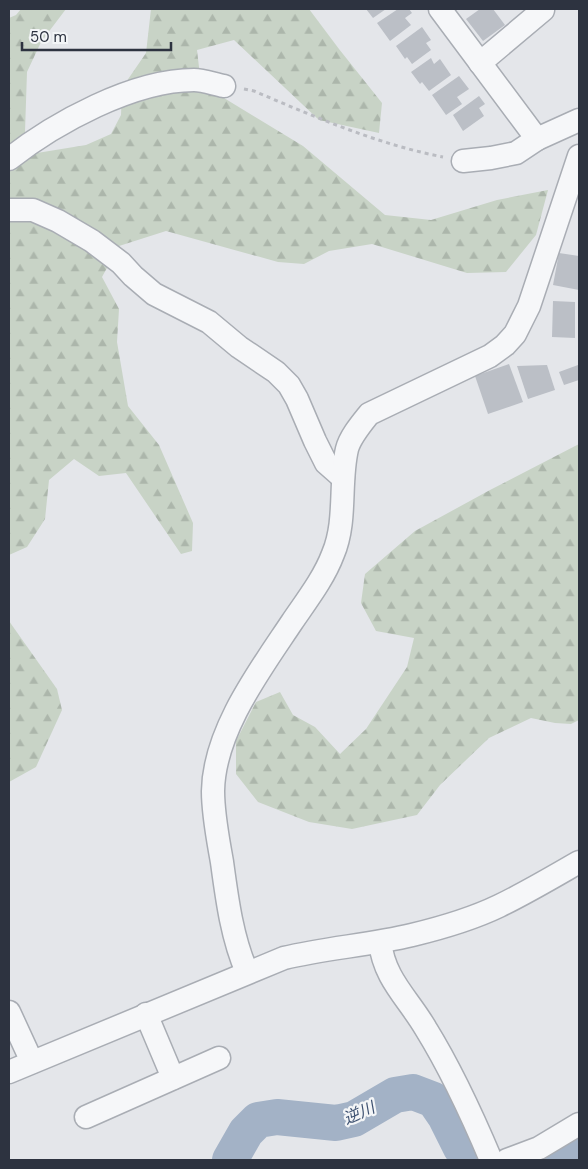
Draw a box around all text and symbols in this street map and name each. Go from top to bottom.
scale bar [22,20,171,52]
text: 50 m [30,27,67,47]
water label: 逆川 [340,1096,380,1129]

